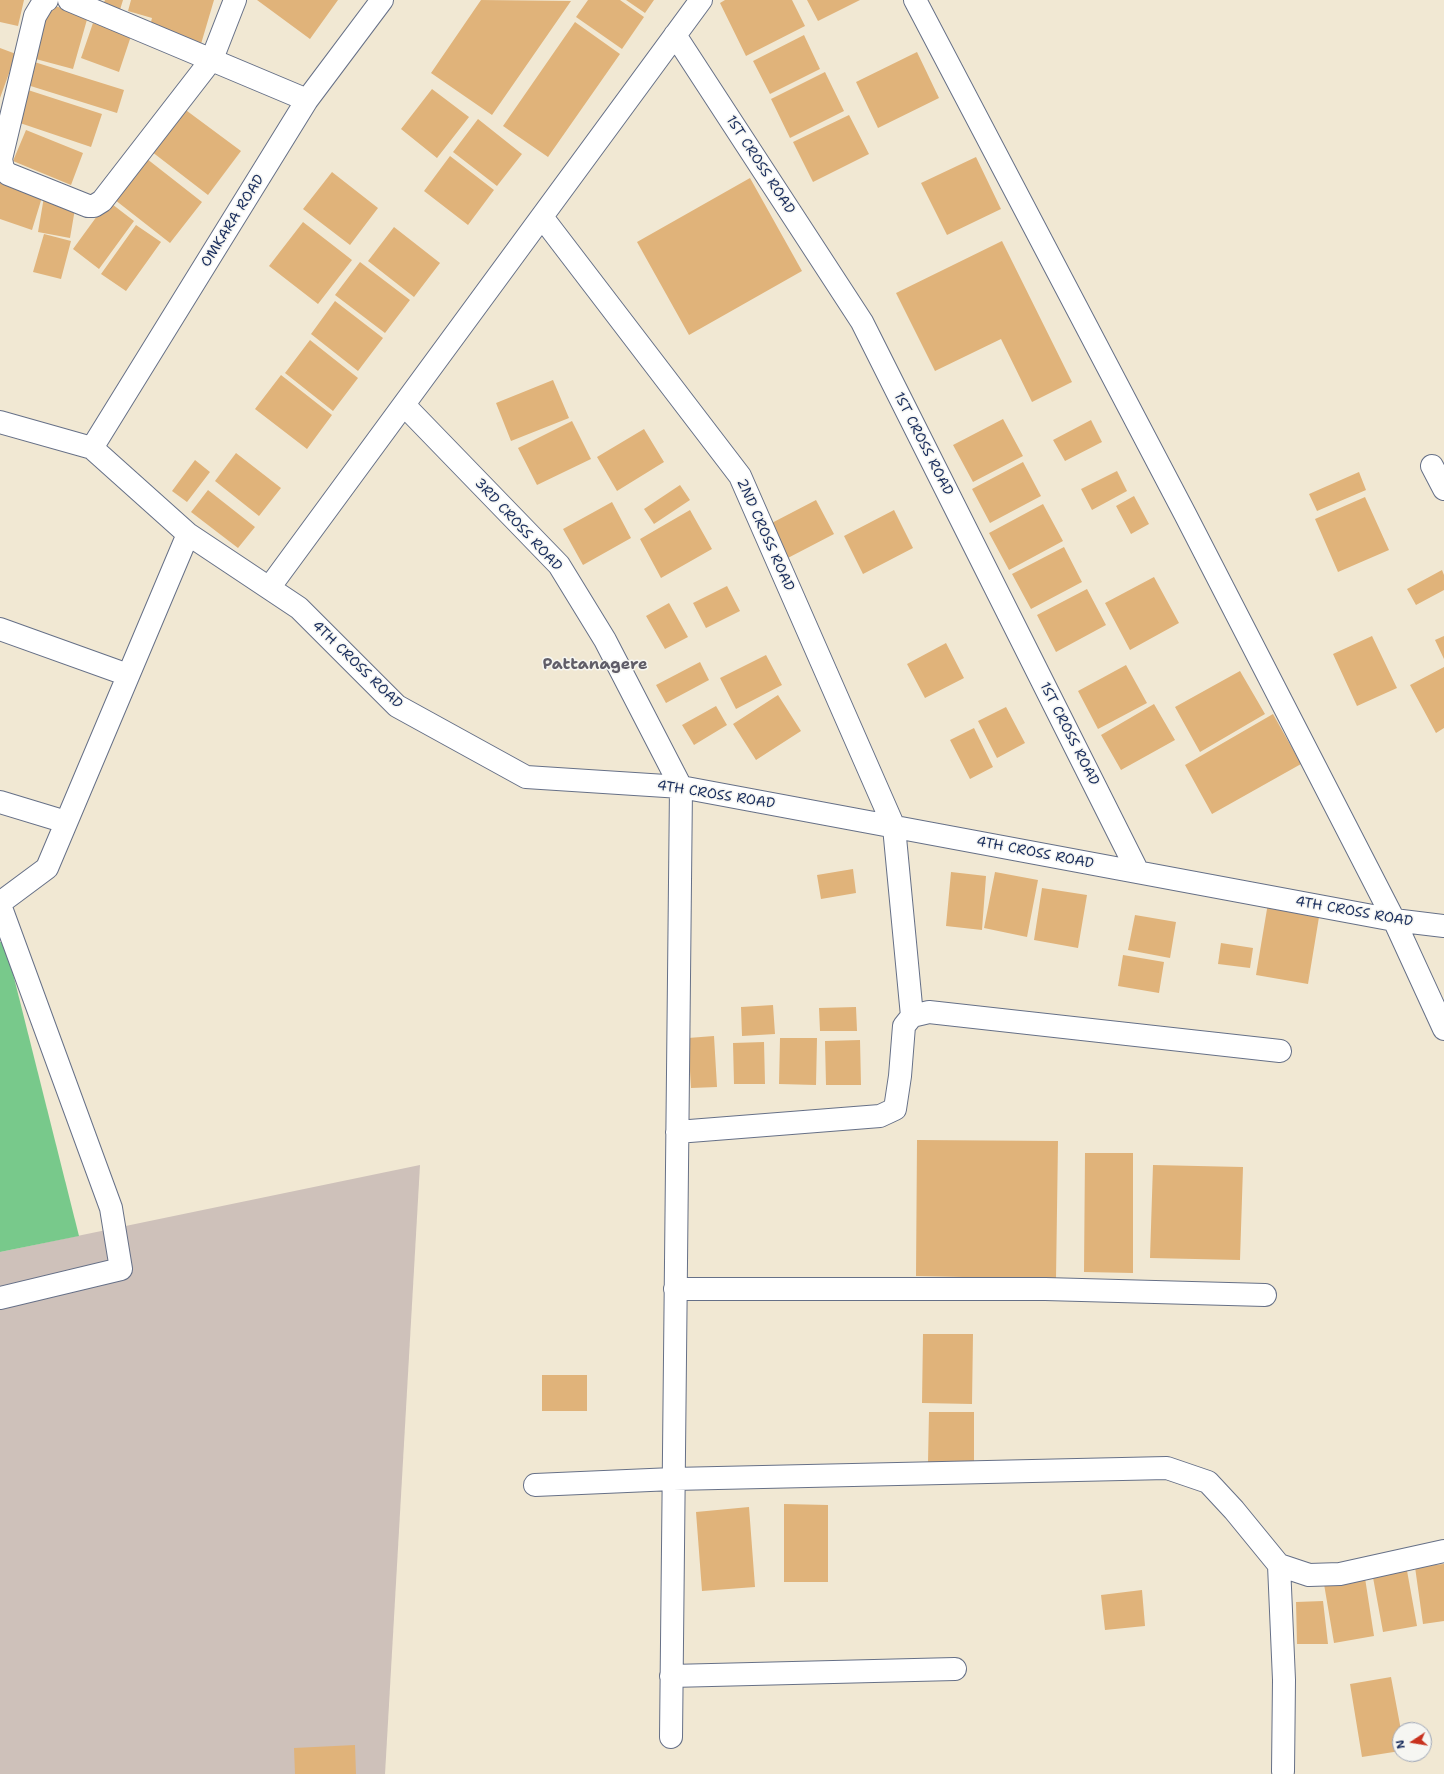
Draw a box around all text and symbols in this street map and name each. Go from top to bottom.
street label: 1ST CROSS ROAD [722,113,798,217]
street label: OMKARA ROAD [198,172,268,270]
street label: 1ST CROSS ROAD [890,389,956,499]
street label: 3RD CROSS ROAD [471,475,565,575]
street label: 2ND CROSS ROAD [733,476,797,594]
street label: 4TH CROSS ROAD [308,618,406,712]
district label: Pattanagere [542,655,648,675]
street label: 1ST CROSS ROAD [1036,679,1102,789]
street label: 4TH CROSS ROAD [656,777,776,813]
street label: 4TH CROSS ROAD [975,833,1095,873]
street label: 4TH CROSS ROAD [1294,893,1414,931]
north arrow [1392,1722,1432,1762]
text: N [1393,1739,1409,1750]

